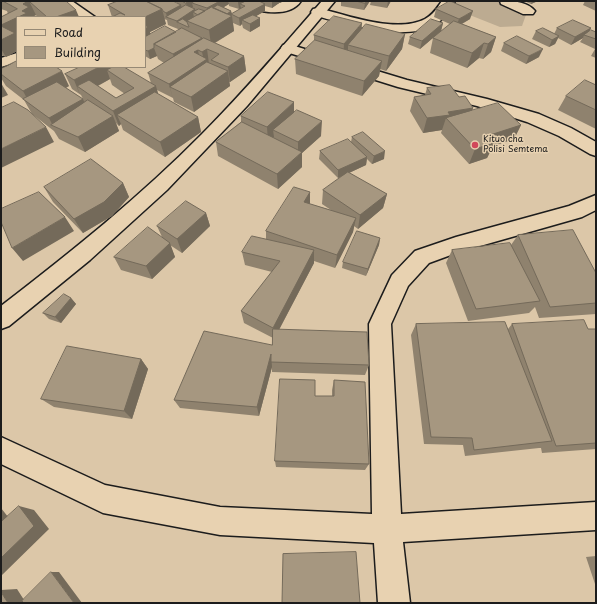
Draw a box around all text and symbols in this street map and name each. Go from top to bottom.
legend [16,16,146,68]
text: Road [54,23,83,41]
text: Building [54,43,101,61]
place label: Kituo cha Polisi Semtema [483,135,548,156]
marker: Kituo cha Polisi Semtema [470,140,480,150]

